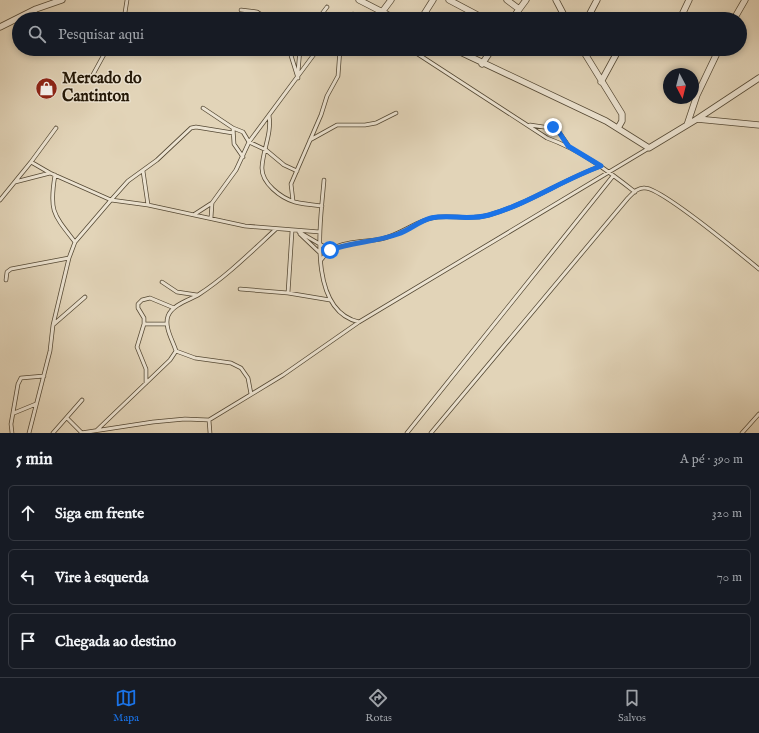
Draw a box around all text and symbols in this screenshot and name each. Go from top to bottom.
search box [12,12,747,56]
icon: search [26,23,48,45]
text: Pesquisar aqui [58,25,144,44]
north arrow [663,68,699,104]
place label: Mercado do Cantinton [62,69,142,107]
shop icon: Mercado do Cantinton [33,75,59,101]
route end [544,118,562,136]
route start [321,241,339,259]
text: 5 min [16,449,53,470]
text: A pé · 390 m [680,451,743,468]
icon: ahead [17,502,39,524]
text: Siga em frente [55,504,144,523]
text: 320 m [712,505,742,522]
icon: left [17,566,39,588]
text: Vire à esquerda [55,568,148,587]
text: 70 m [717,569,742,586]
icon: arrive [17,630,39,652]
text: Chegada ao destino [55,632,176,651]
tab: Mapa [113,687,139,725]
tab: Rotas [365,687,392,725]
tab: Salvos [618,687,646,725]

